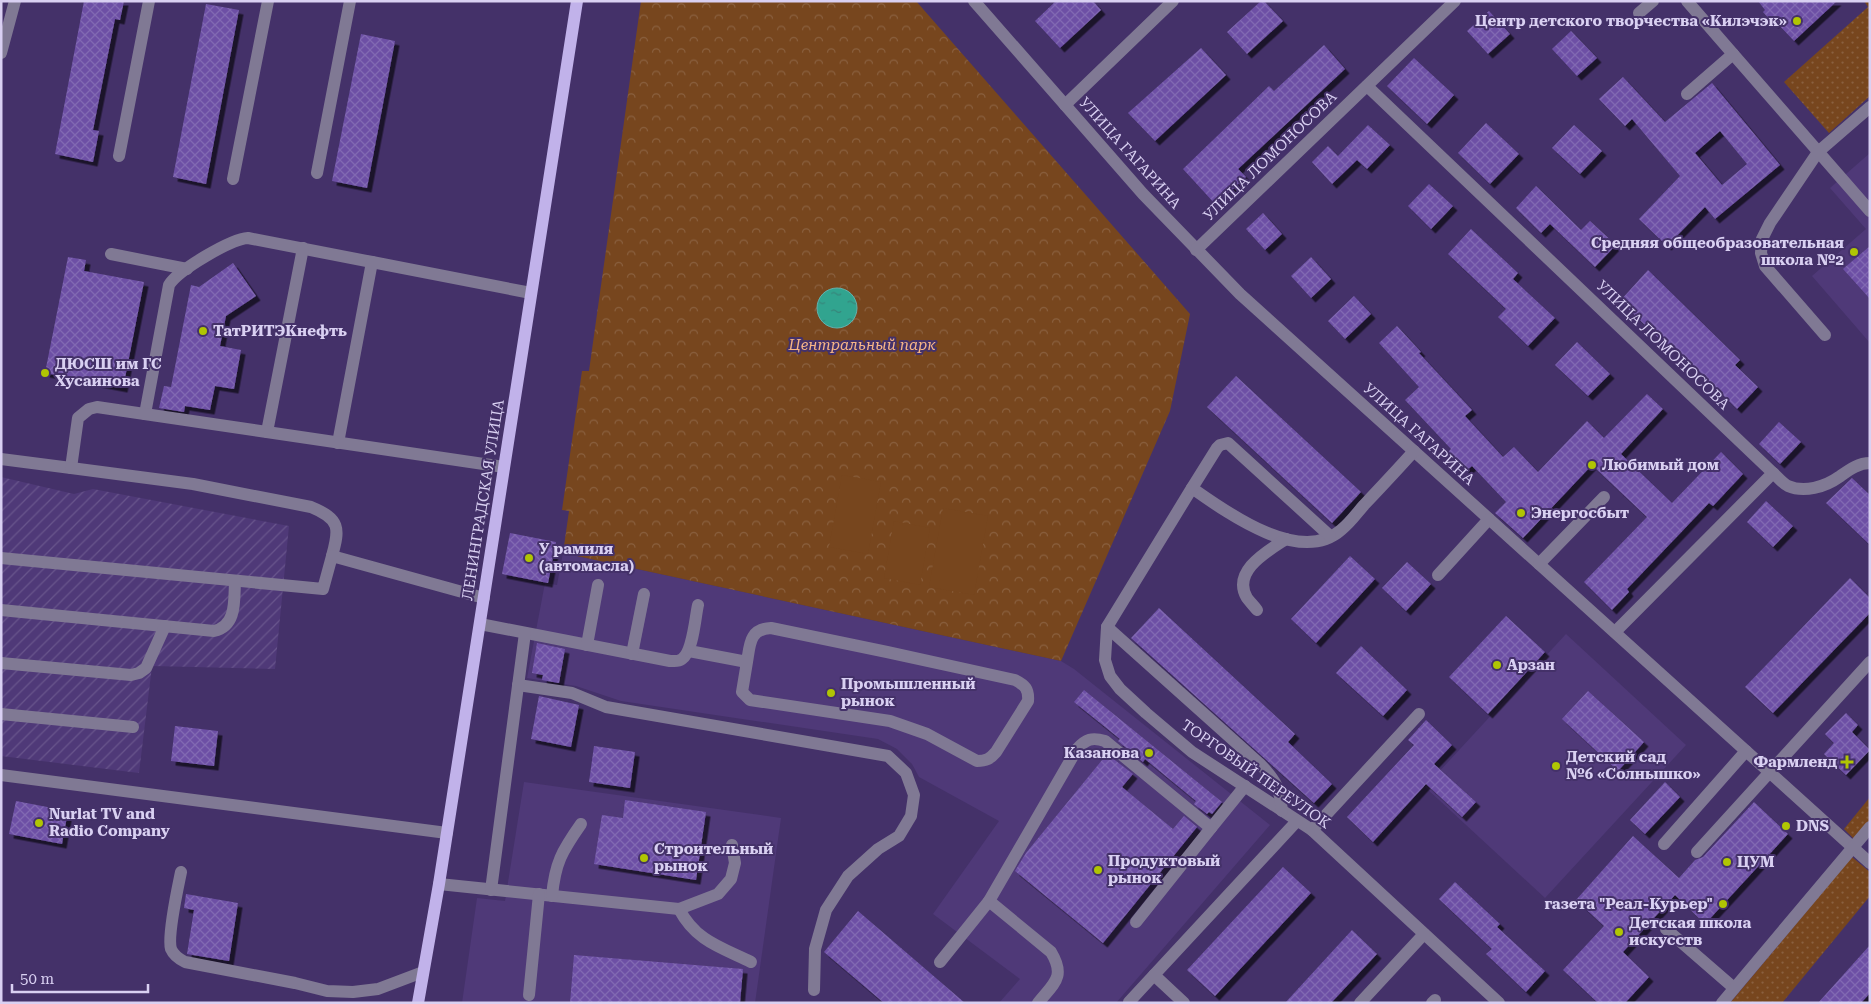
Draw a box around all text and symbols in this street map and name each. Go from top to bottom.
place label: Центр детского творчества «Килэчэк» [1475,12,1787,30]
marker: Центр детского творчества «Килэчэк» [1791,15,1803,27]
street label: УЛИЦА ЛОМОНОСОВА [1200,87,1341,224]
street label: УЛИЦА ГАГАРИНА [1075,94,1185,213]
place label: Средняя общеобразовательная школа №2 [1591,234,1845,269]
marker: Средняя общеобразовательная школа №2 [1848,246,1860,258]
street label: УЛИЦА ЛОМОНОСОВА [1593,277,1734,414]
place label: ТатРИТЭКнефть [213,322,347,340]
marker: ТатРИТЭКнефть [197,325,209,337]
park label: Центральный парк [787,336,936,354]
place label: ДЮСШ им ГС Хусаинова [55,355,162,390]
marker: ДЮСШ им ГС Хусаинова [39,367,51,379]
street label: УЛИЦА ГАГАРИНА [1360,379,1479,489]
street label: ЛЕНИНГРАДСКАЯ УЛИЦА [458,398,508,602]
place label: Любимый дом [1602,456,1719,474]
marker: Любимый дом [1586,459,1598,471]
place label: Энергосбыт [1531,504,1629,522]
marker: Энергосбыт [1515,507,1527,519]
place label: У рамиля (автомасла) [539,540,634,575]
marker: У рамиля (автомасла) [523,552,535,564]
place label: Арзан [1507,656,1555,674]
marker: Арзан [1491,659,1503,671]
place label: Промышленный рынок [841,675,976,710]
marker: Промышленный рынок [825,687,837,699]
street label: ТОРГОВЫЙ ПЕРЕУЛОК [1178,716,1334,832]
place label: Казанова [1064,744,1139,762]
marker: Казанова [1143,747,1155,759]
place label: Детский сад №6 «Солнышко» [1566,748,1701,783]
place label: Фармленд [1753,753,1837,771]
marker: Фармленд [1841,756,1853,768]
marker: Детский сад №6 «Солнышко» [1550,760,1562,772]
place label: Nurlat TV and Radio Company [49,805,170,840]
marker: Nurlat TV and Radio Company [33,817,45,829]
place label: DNS [1796,817,1830,835]
marker: DNS [1780,820,1792,832]
place label: Строительный рынок [654,840,773,875]
marker: Строительный рынок [638,852,650,864]
place label: Продуктовый рынок [1108,852,1220,887]
place label: ЦУМ [1737,853,1775,871]
marker: ЦУМ [1721,856,1733,868]
marker: Продуктовый рынок [1092,864,1104,876]
place label: газета "Реал-Курьер" [1544,895,1713,913]
marker: газета "Реал-Курьер" [1717,898,1729,910]
place label: Детская школа искусств [1629,914,1751,949]
marker: Детская школа искусств [1613,926,1625,938]
scale bar [12,962,149,994]
text: 50 m [20,970,55,988]

